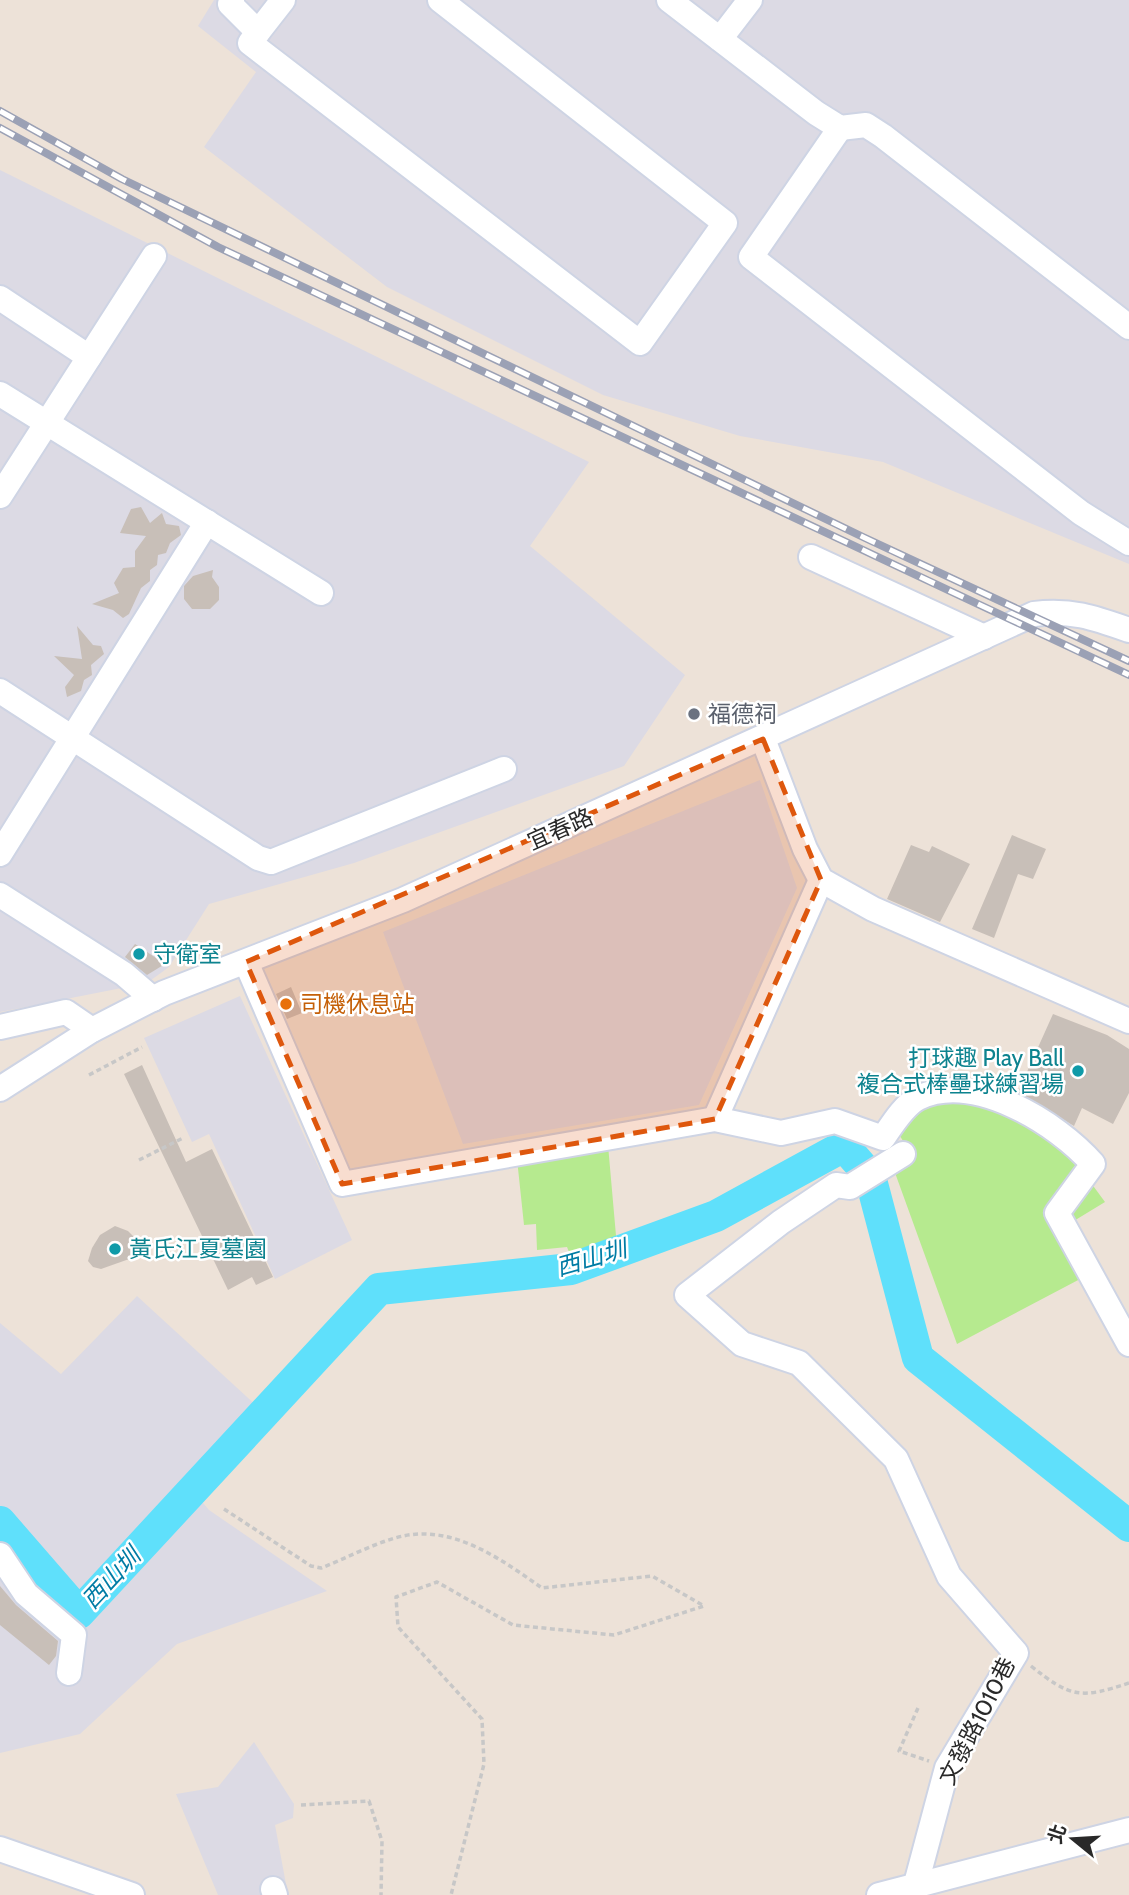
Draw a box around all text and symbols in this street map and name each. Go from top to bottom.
place label: 福德祠 [708,700,777,728]
marker: 福德祠 [686,706,702,722]
street label: 宜春路 [523,802,597,856]
place label: 守衛室 [153,940,222,968]
marker: 守衛室 [131,946,147,962]
place label: 司機休息站 [300,990,415,1018]
marker: 司機休息站 [278,996,294,1012]
place label: 打球趣 Play Ball 複合式棒壘球練習場 [857,1044,1065,1098]
marker: 打球趣 Play Ball 複合式棒壘球練習場 [1070,1063,1086,1079]
water label: 西山圳 [552,1233,632,1282]
place label: 黃氏江夏墓園 [129,1235,267,1263]
marker: 黃氏江夏墓園 [107,1241,123,1257]
water label: 西山圳 [76,1540,148,1614]
street label: 文發路1010巷 [933,1653,1021,1789]
north arrow [1038,1804,1108,1874]
text: 北 [1043,1821,1071,1846]

